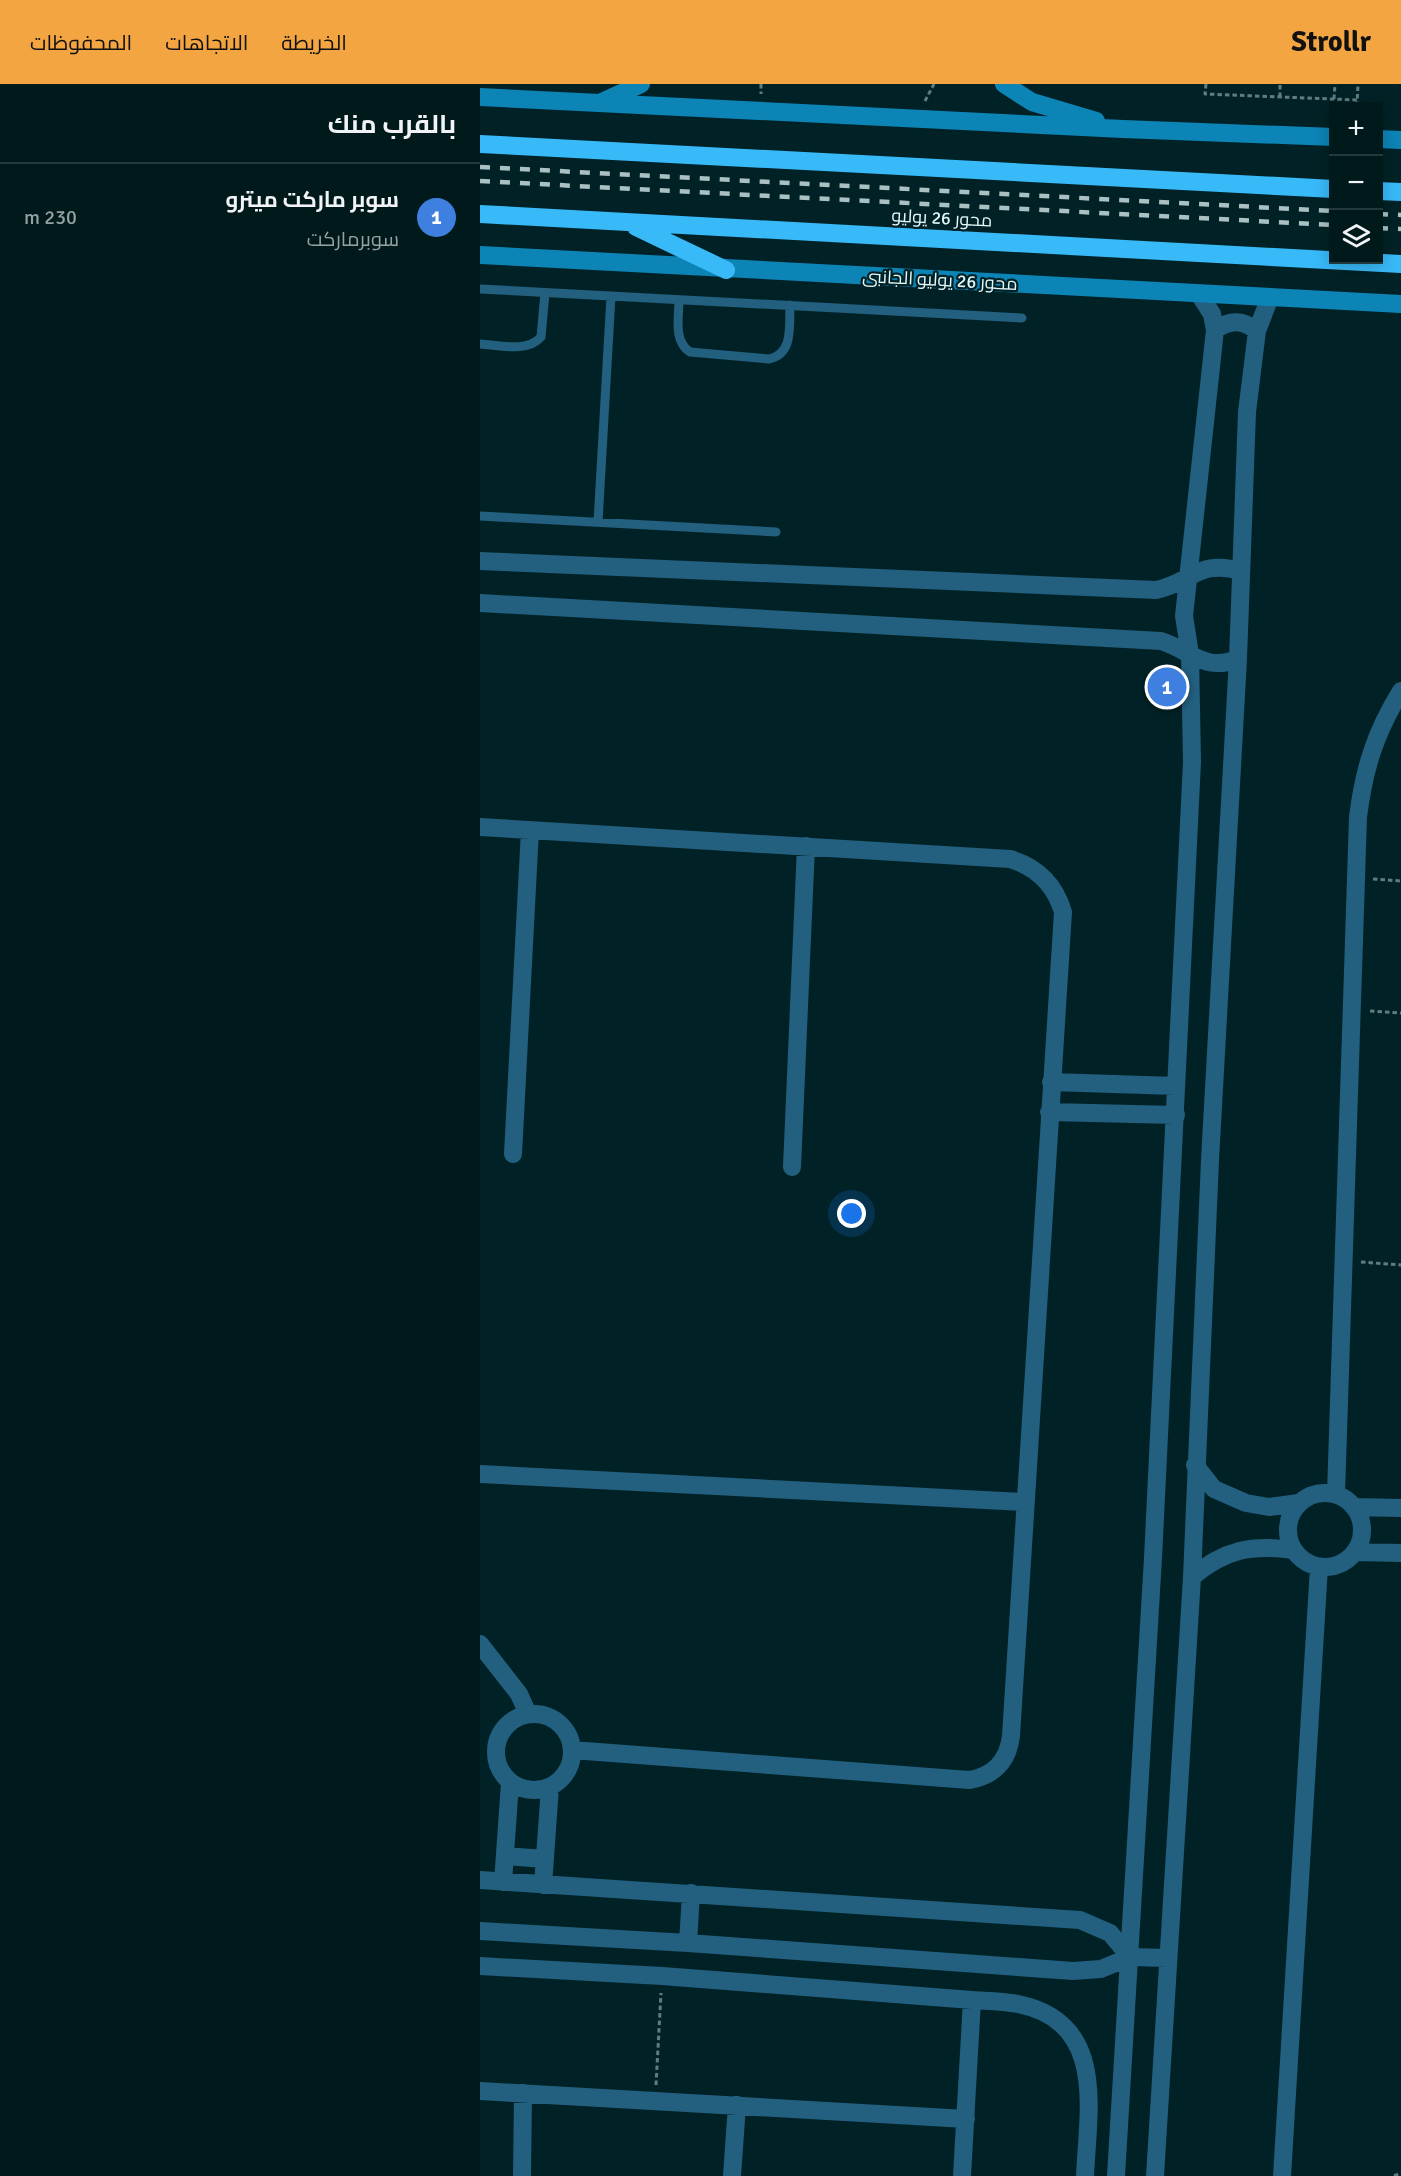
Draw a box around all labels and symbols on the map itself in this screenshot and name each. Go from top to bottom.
street label: محور 26 يوليو [891,204,993,232]
street label: محور 26 يوليو الجانبى [862,265,1018,295]
pin: 1 [1148,664,1186,710]
your location [837,1199,866,1228]

